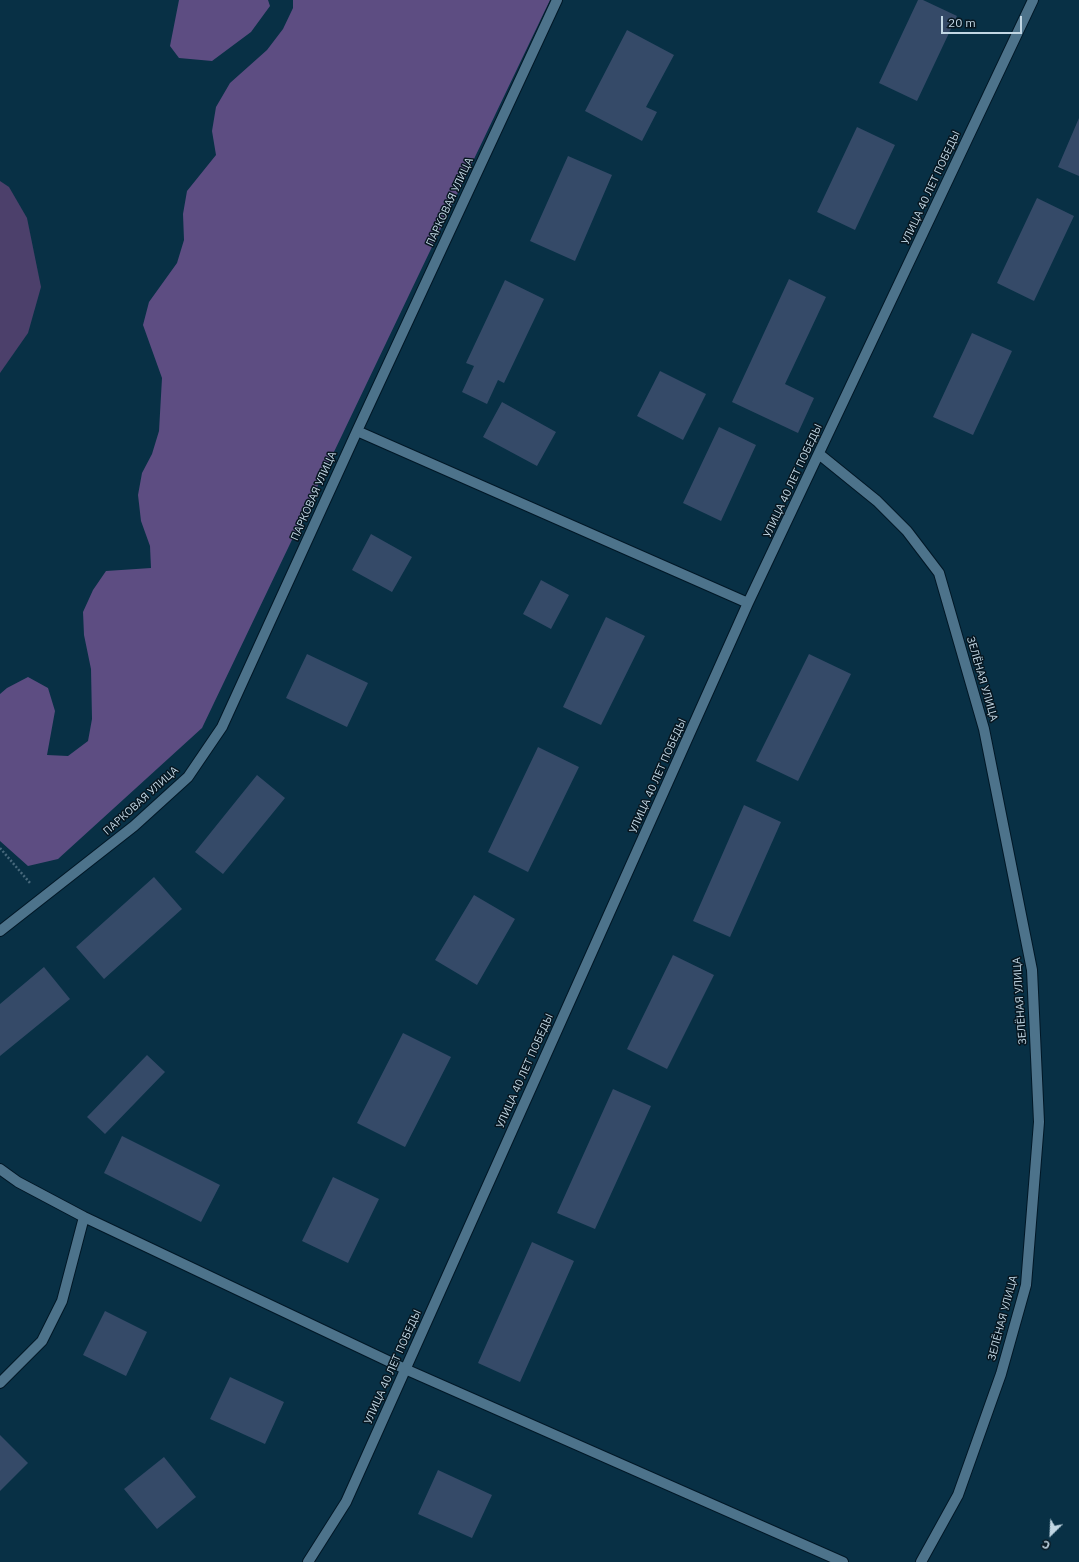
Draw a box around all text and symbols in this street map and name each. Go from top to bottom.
scale bar [943,8,1024,34]
text: 20 m [948,15,976,30]
street label: УЛИЦА 40 ЛЕТ ПОБЕДЫ [899,129,963,247]
street label: ПАРКОВАЯ УЛИЦА [424,156,476,248]
street label: УЛИЦА 40 ЛЕТ ПОБЕДЫ [761,422,825,540]
street label: ПАРКОВАЯ УЛИЦА [288,449,340,543]
street label: ЗЕЛЁНАЯ УЛИЦА [964,635,1000,723]
street label: УЛИЦА 40 ЛЕТ ПОБЕДЫ [627,717,689,835]
street label: ПАРКОВАЯ УЛИЦА [101,764,181,838]
street label: ЗЕЛЁНАЯ УЛИЦА [1010,957,1030,1045]
street label: УЛИЦА 40 ЛЕТ ПОБЕДЫ [494,1012,556,1130]
street label: ЗЕЛЁНАЯ УЛИЦА [985,1274,1021,1362]
street label: УЛИЦА 40 ЛЕТ ПОБЕДЫ [362,1308,424,1426]
north arrow [1031,1514,1071,1554]
text: С [1040,1537,1052,1553]

